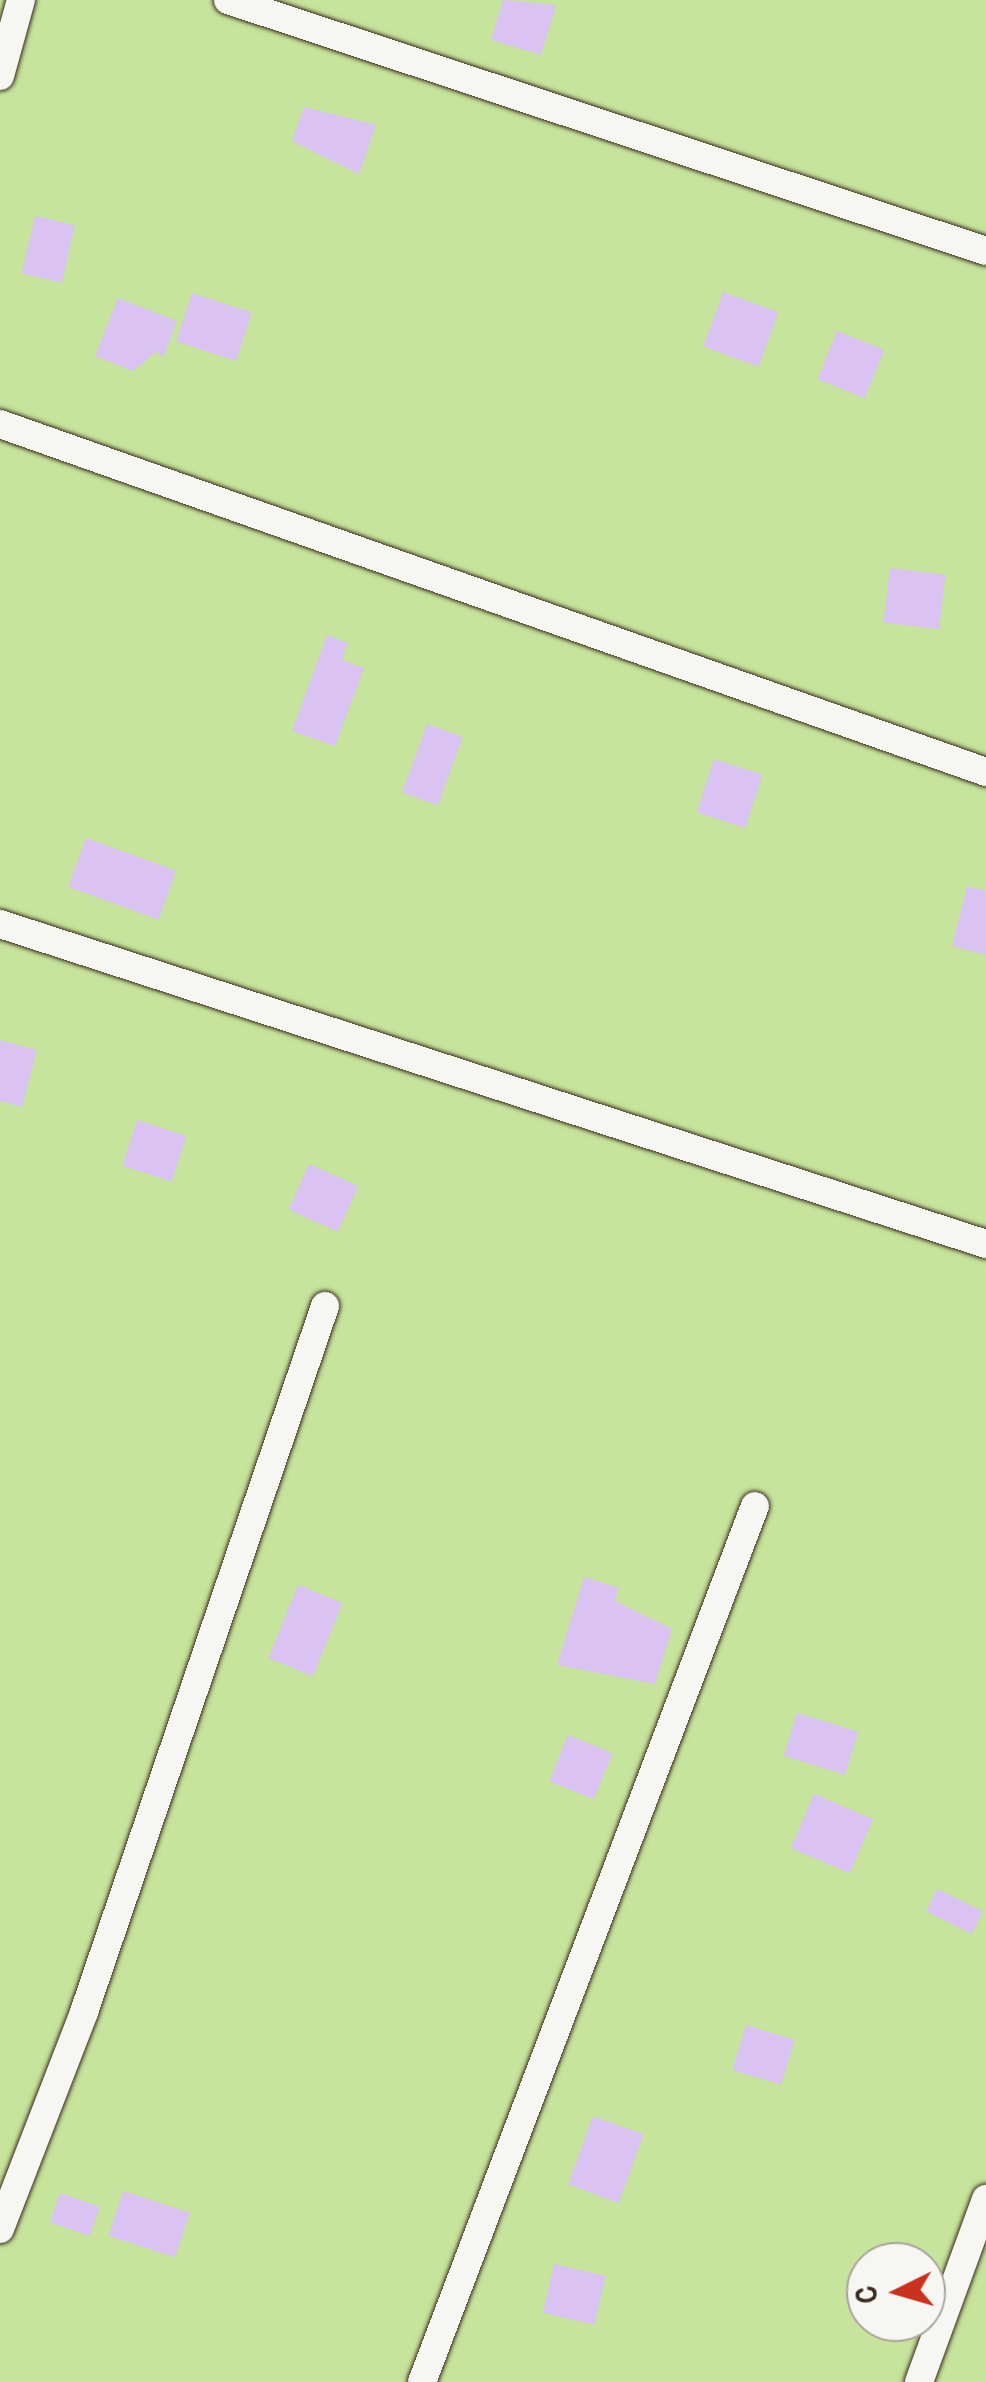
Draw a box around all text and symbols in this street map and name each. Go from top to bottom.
north arrow [846,2242,946,2342]
text: С [849,2284,886,2305]

